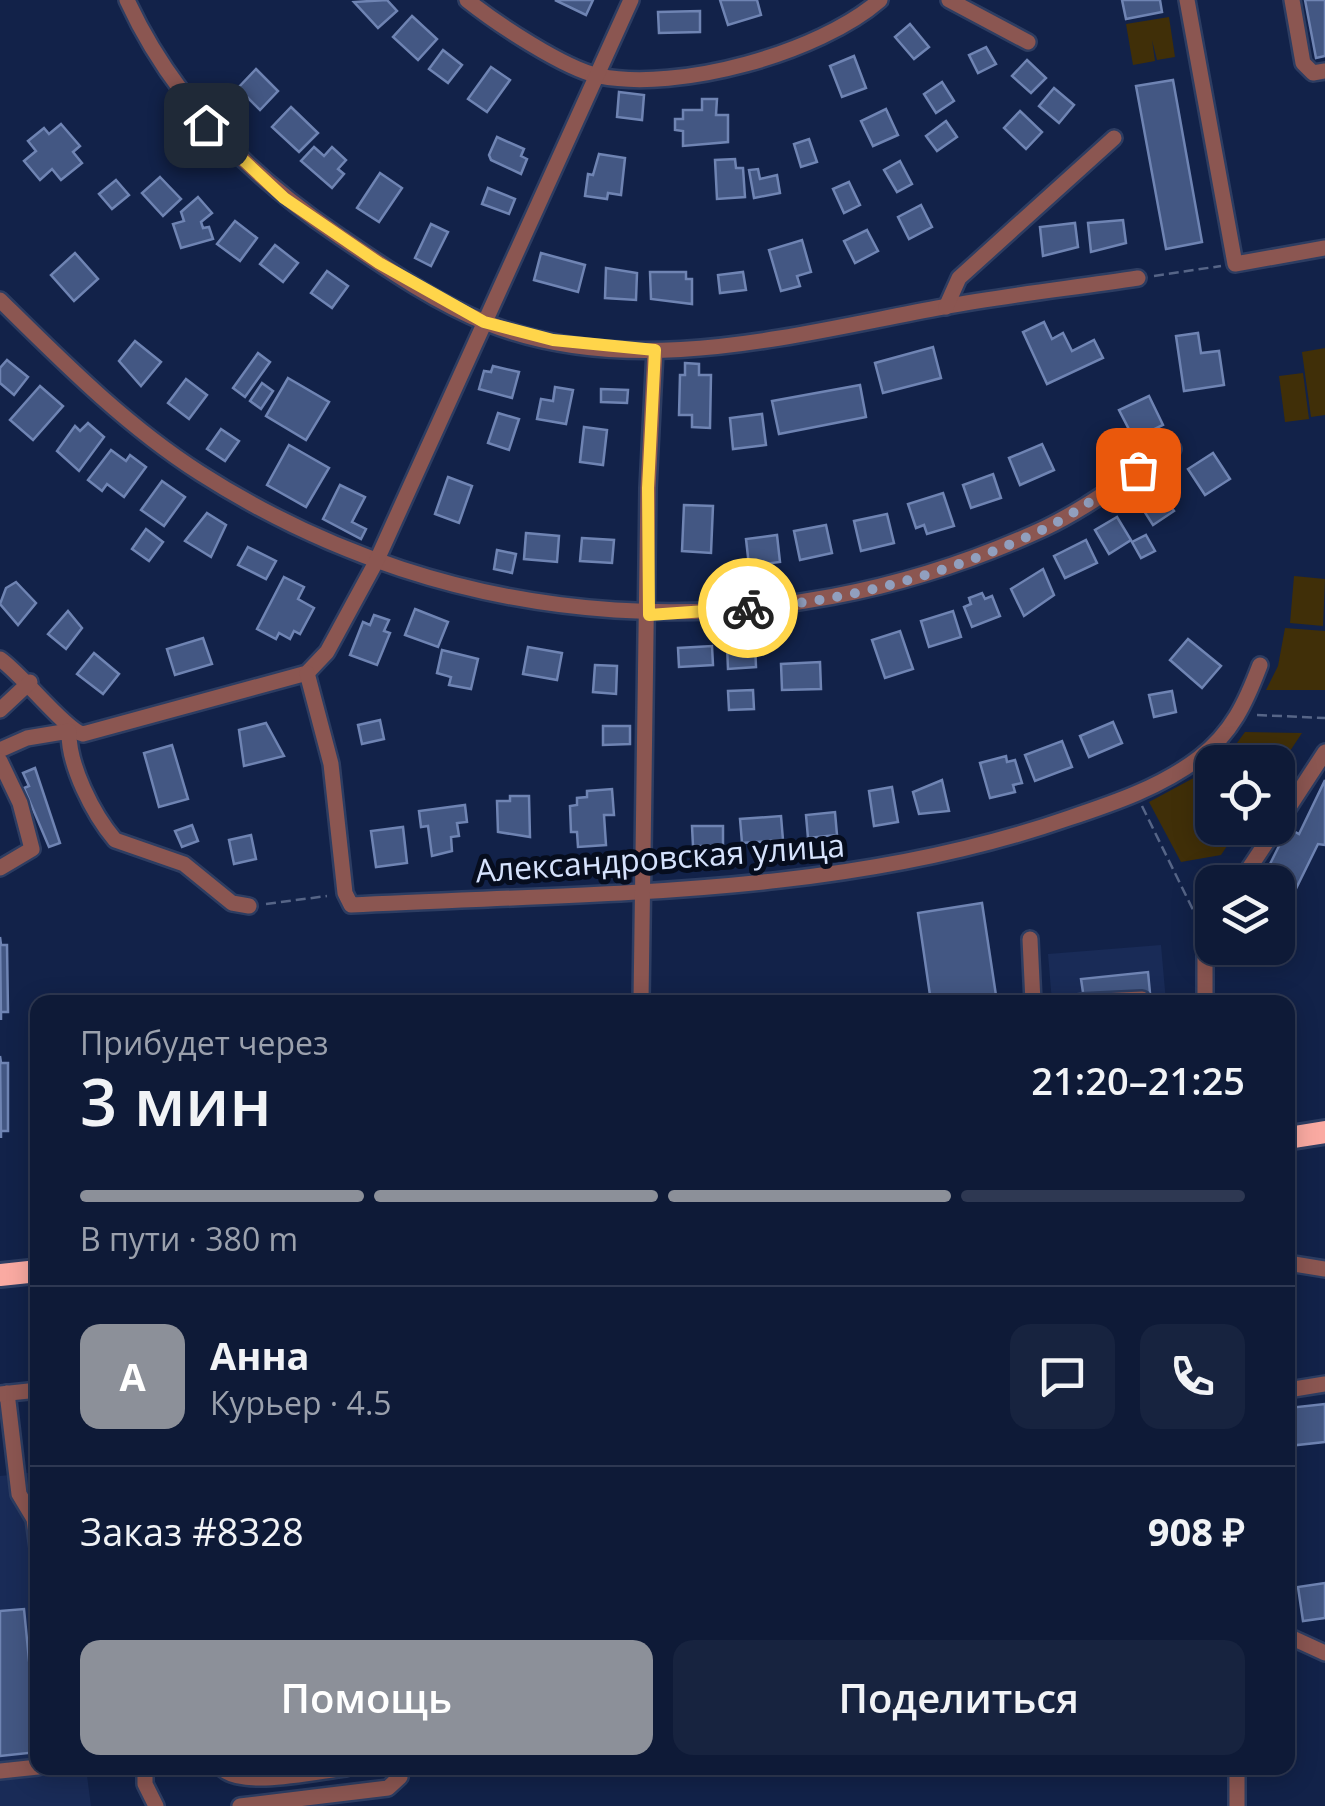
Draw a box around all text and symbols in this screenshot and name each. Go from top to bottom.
pin [164,83,249,168]
icon: home [179,98,234,153]
pin [1096,428,1181,513]
icon: bag [1111,443,1166,498]
courier [698,558,798,658]
icon: bike [721,581,776,636]
map controls [1195,745,1295,965]
button: locate [1195,745,1295,845]
street label: Александровская улица [474,823,846,891]
button: layers [1195,865,1295,965]
text: Прибудет через [80,1021,328,1064]
text: 21:20–21:25 [1031,1054,1245,1106]
text: 3 мин [80,1057,272,1145]
text: В пути · 380 m [80,1217,298,1260]
button: chat [1010,1324,1115,1429]
button: phone [1140,1324,1245,1429]
text: Анна [210,1329,310,1381]
text: А [119,1350,146,1402]
text: Курьер · 4.5 [210,1381,392,1424]
text: Заказ #8328 [80,1505,304,1557]
text: 908 ₽ [1148,1505,1245,1557]
button: Помощь [80,1640,653,1755]
button: Поделиться [673,1640,1245,1755]

